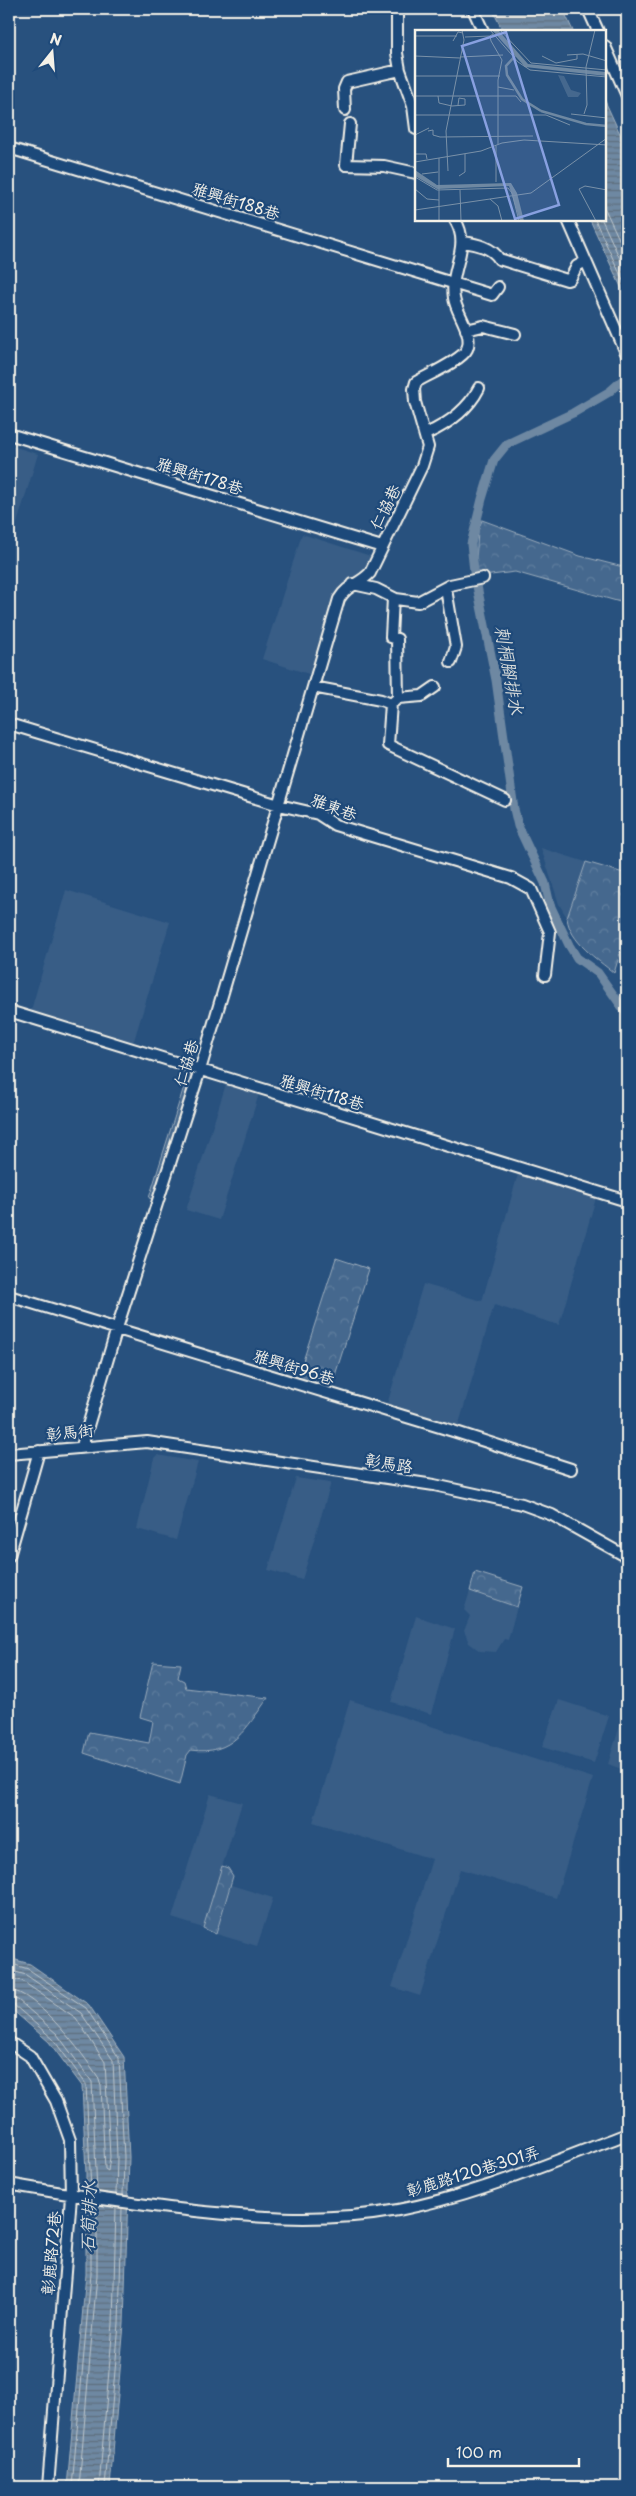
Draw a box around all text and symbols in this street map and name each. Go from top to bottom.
text: N [48,27,64,51]
north arrow [28,28,78,78]
inset map [415,30,606,221]
street label: 雅興街188巷 [189,175,283,225]
street label: 雅興街178巷 [154,450,247,500]
street label: 仁協巷 [363,480,405,533]
water label: 刺桐腳排水 [489,623,532,717]
street label: 雅東巷 [308,786,361,826]
street label: 仁協巷 [167,1036,204,1089]
street label: 雅興街118巷 [277,1067,368,1115]
street label: 雅興街96巷 [250,1342,338,1390]
street label: 彰馬街 [45,1417,95,1445]
street label: 彰馬路 [364,1446,415,1478]
street label: 彰鹿路120巷301弄 [403,2138,542,2202]
water label: 石筍排水 [73,2179,102,2253]
street label: 彰鹿路72巷 [34,2210,66,2296]
scale bar [448,2436,580,2468]
text: 100 m [456,2440,502,2463]

